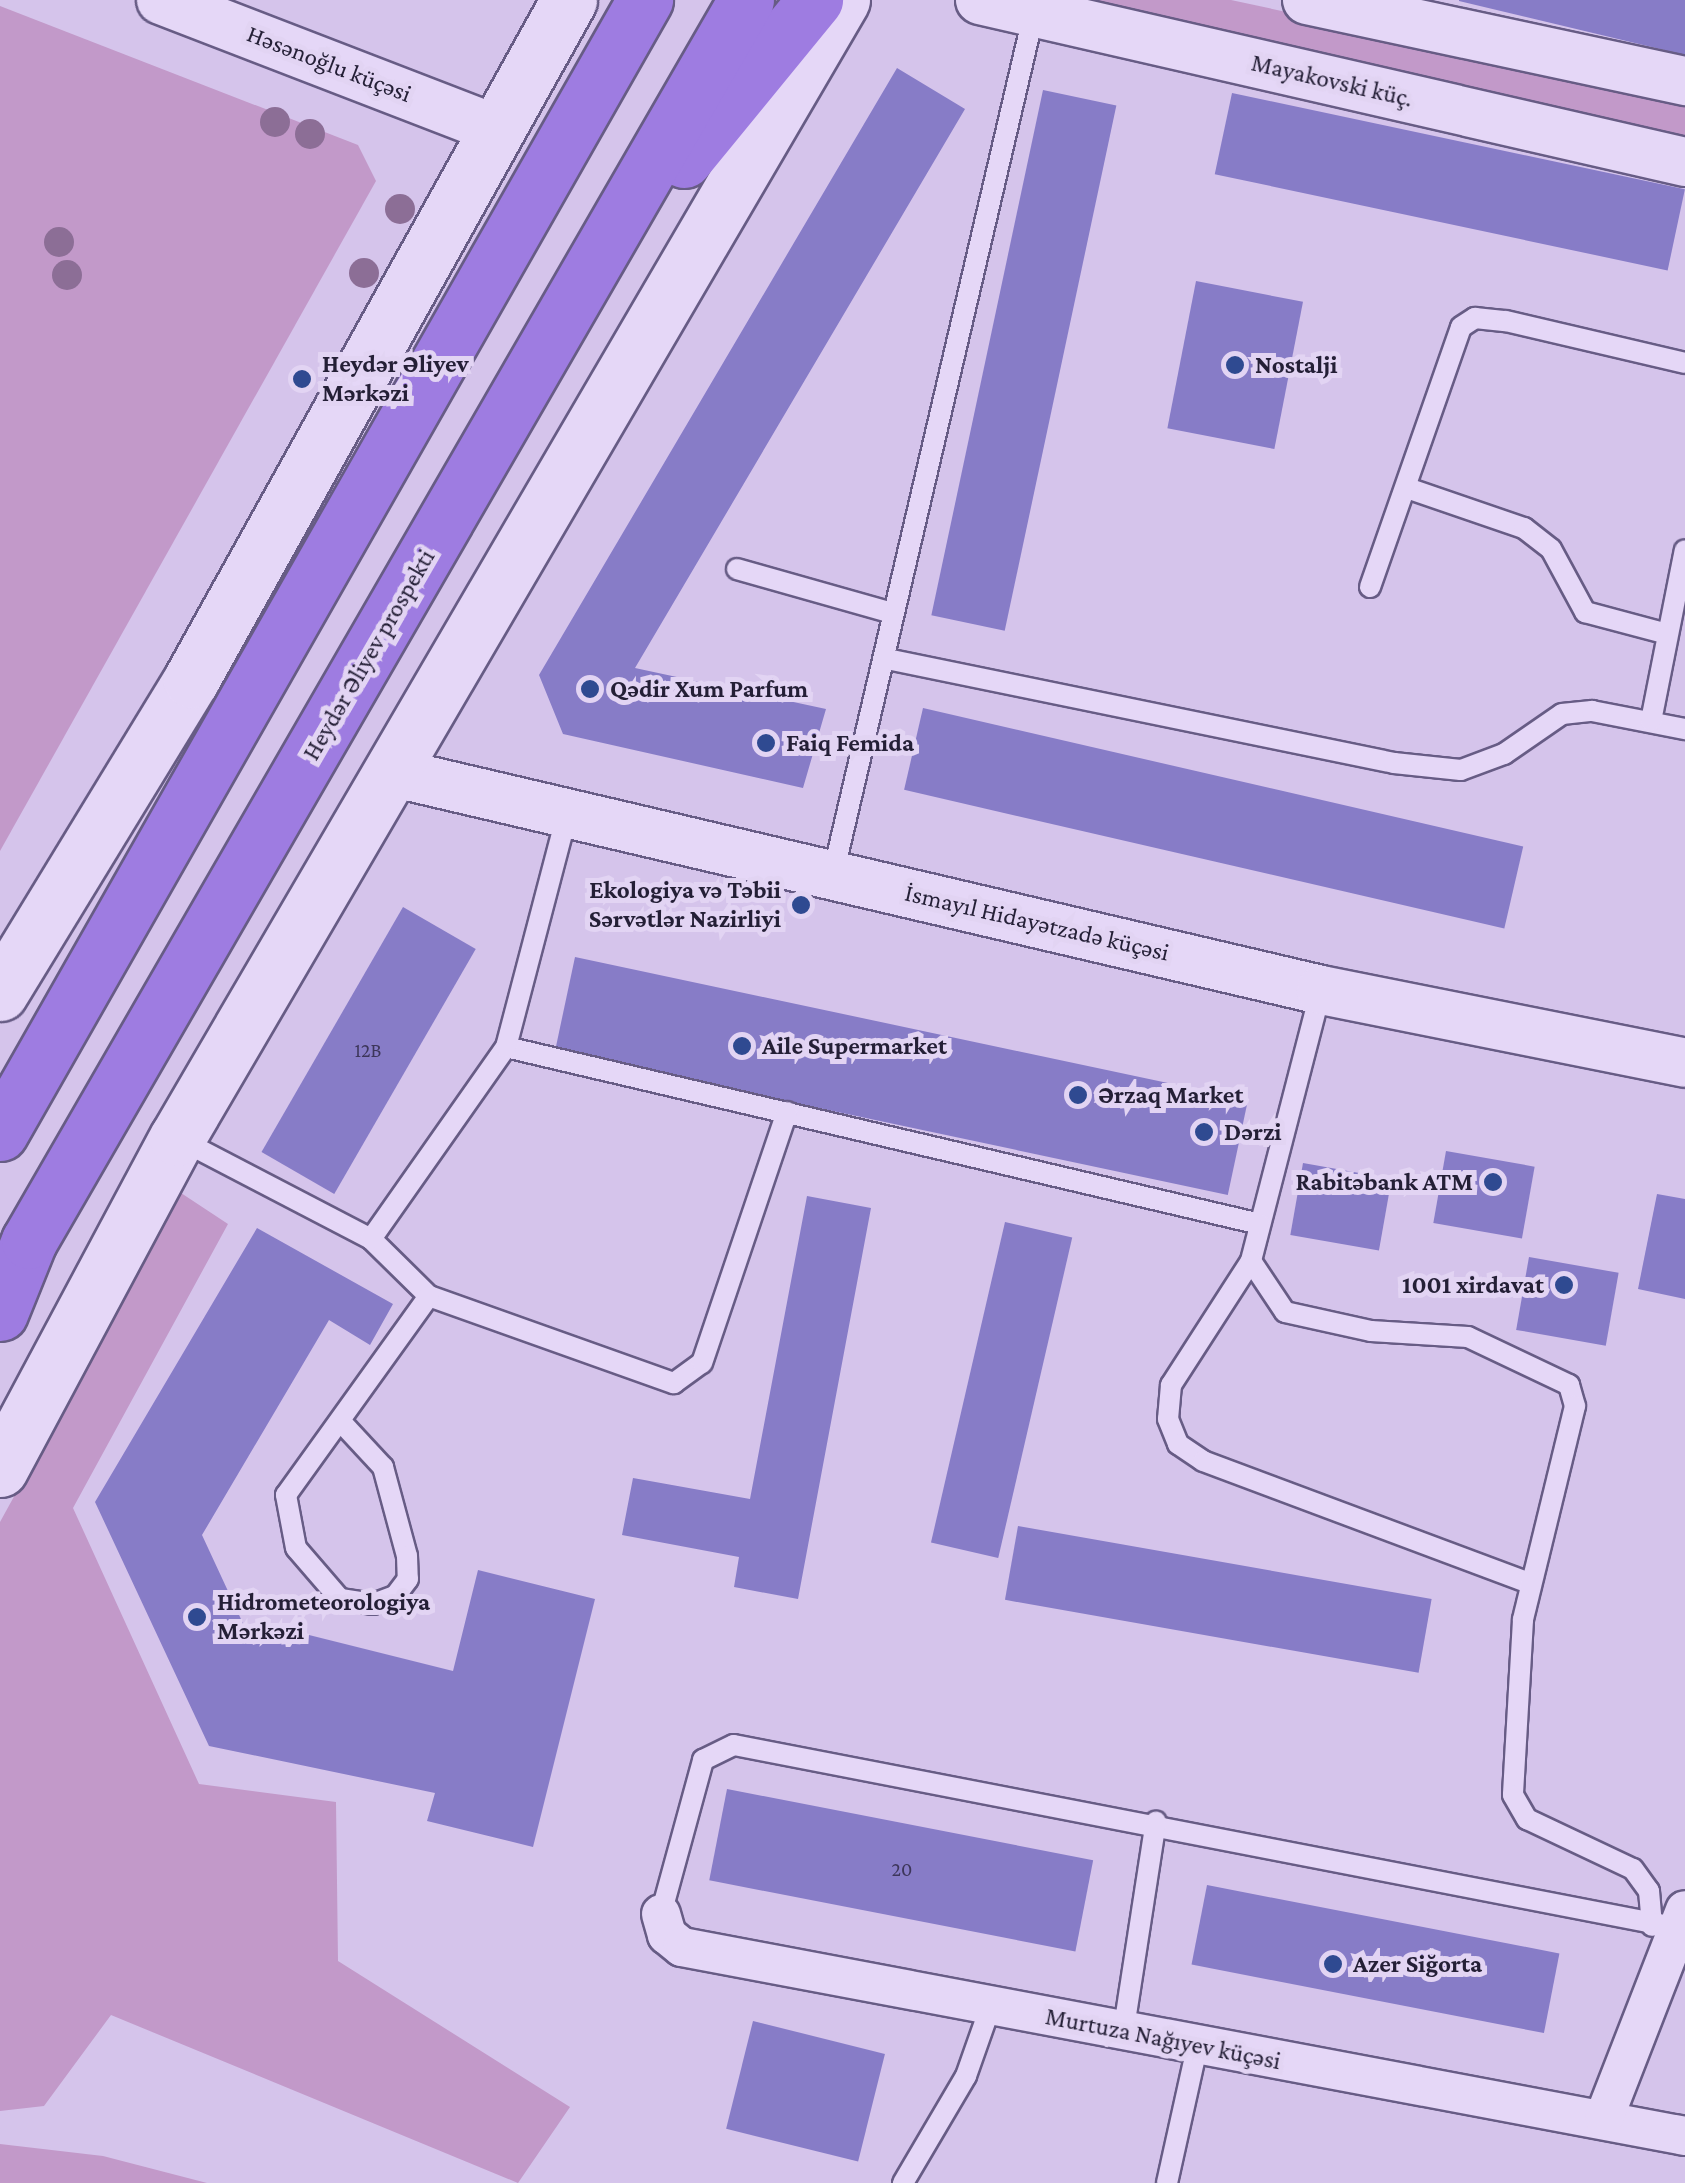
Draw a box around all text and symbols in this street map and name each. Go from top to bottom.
street label: Həsənoğlu küçəsi [243,19,415,109]
street label: Mayakovski küç. [1248,48,1416,114]
place label: Heydər Əliyev Mərkəzi [322,350,469,409]
place label: Nostalji [1255,350,1338,380]
marker: Nostalji [1224,354,1246,376]
marker: Heydər Əliyev Mərkəzi [291,368,313,390]
street label: Heydər Əliyev prospekti [296,544,442,766]
place label: Qədir Xum Parfum [610,674,808,704]
marker: Qədir Xum Parfum [579,678,601,700]
place label: Faiq Femida [786,728,914,758]
marker: Faiq Femida [755,732,777,754]
place label: Ekologiya və Təbii Sərvətlər Nazirliyi [589,876,781,935]
street label: İsmayıl Hidayətzadə küçəsi [902,878,1172,968]
marker: Ekologiya və Təbii Sərvətlər Nazirliyi [790,894,812,916]
place label: Aile Supermarket [762,1031,947,1061]
marker: Aile Supermarket [731,1035,753,1057]
house number: 12B [354,1038,382,1062]
place label: Ərzaq Market [1098,1080,1243,1110]
marker: Ərzaq Market [1067,1084,1089,1106]
place label: Dərzi [1224,1117,1282,1147]
marker: Dərzi [1193,1121,1215,1143]
place label: Rabitəbank ATM [1296,1167,1473,1197]
marker: Rabitəbank ATM [1482,1171,1504,1193]
place label: 1001 xirdavat [1402,1270,1544,1300]
marker: 1001 xirdavat [1553,1274,1575,1296]
place label: Hidrometeorologiya Mərkəzi [217,1588,430,1647]
marker: Hidrometeorologiya Mərkəzi [186,1606,208,1628]
house number: 20 [892,1857,912,1881]
place label: Azer Siğorta [1353,1949,1482,1979]
marker: Azer Siğorta [1322,1953,1344,1975]
street label: Murtuza Nağıyev küçəsi [1043,2001,1283,2077]

